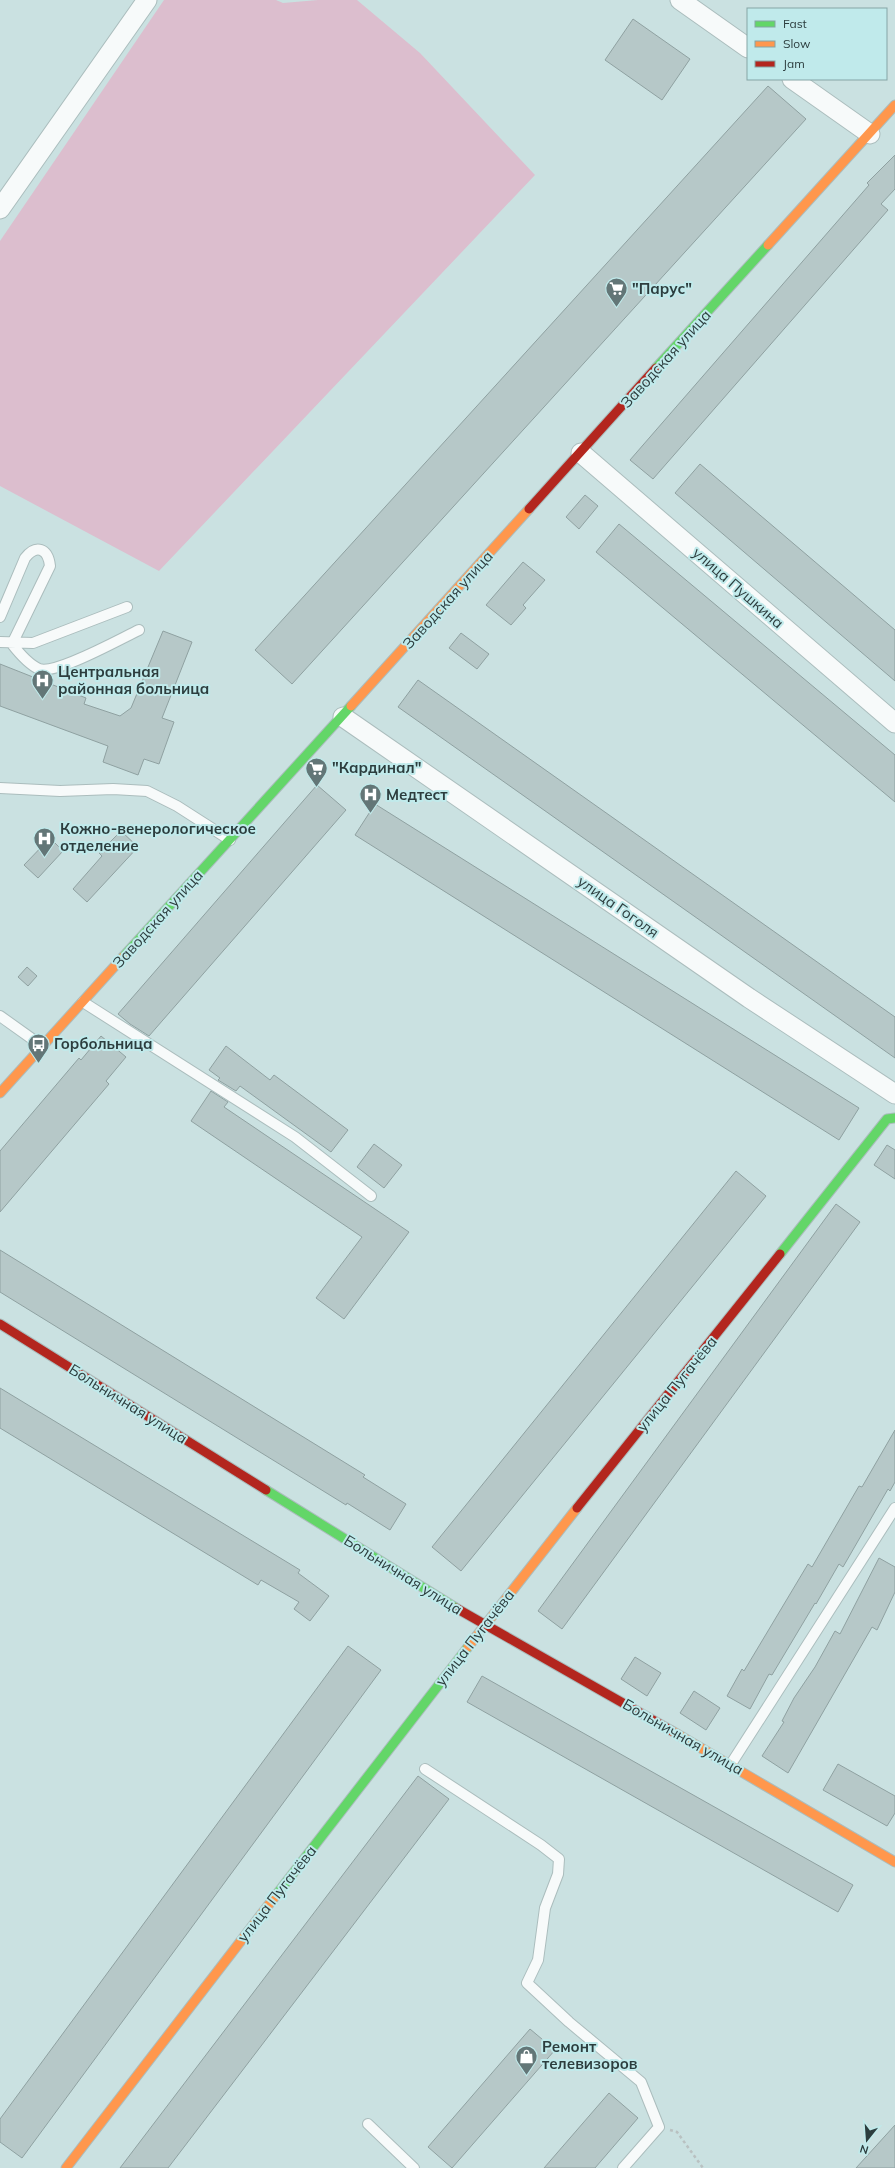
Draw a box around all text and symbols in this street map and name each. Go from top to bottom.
legend [747,8,887,80]
text: Fast [783,16,807,31]
text: Slow [783,36,811,51]
text: Jam [783,56,805,71]
supermarket icon: "Парус" [604,276,630,309]
place label: "Парус" [632,279,692,298]
street label: Заводская улица [616,306,715,412]
street label: улица Пушкина [689,543,788,632]
street label: Заводская улица [398,547,497,653]
place label: Центральная районная больница [58,662,209,698]
hospital icon: Центральная районная больница [30,668,56,701]
supermarket icon: "Кардинал" [304,755,330,788]
place label: "Кардинал" [332,758,421,777]
hospital icon: Медтест [357,782,383,815]
place label: Медтест [386,785,448,804]
place label: Кожно-венерологическое отделение [60,819,256,855]
hospital icon: Кожно-венерологическое отделение [31,825,57,858]
street label: Заводская улица [108,866,207,972]
street label: улица Гоголя [574,872,663,942]
bus stop icon: Горбольница [26,1031,52,1064]
place label: Горбольница [54,1034,153,1053]
street label: улица Пугачёва [632,1332,721,1435]
street label: Больничная улица [66,1359,191,1448]
street label: Больничная улица [341,1530,466,1619]
street label: улица Пугачёва [431,1586,518,1690]
street label: Больничная улица [620,1694,747,1779]
street label: улица Пугачёва [233,1842,320,1946]
place label: Ремонт телевизоров [542,2037,638,2073]
shop icon: Ремонт телевизоров [513,2043,539,2076]
north arrow [847,2120,887,2160]
text: N [858,2142,870,2157]

